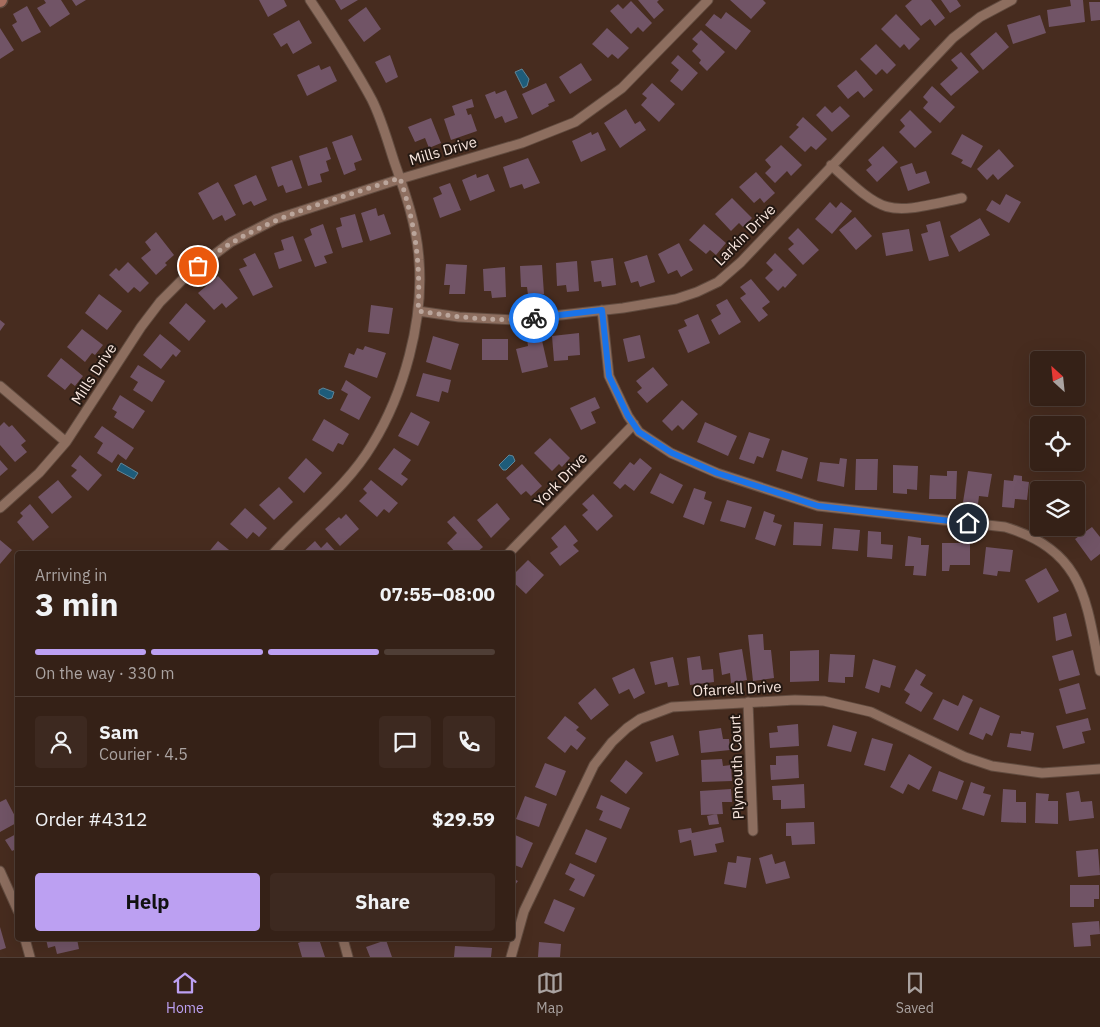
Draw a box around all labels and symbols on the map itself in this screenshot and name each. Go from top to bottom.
street label: Mills Drive [407,132,479,169]
street label: Larkin Drive [710,200,779,269]
pin [177,245,219,287]
courier [509,293,559,343]
street label: Mills Drive [67,339,121,408]
north arrow [1030,351,1085,406]
street label: York Drive [530,448,591,511]
pin [947,502,989,544]
street label: Ofarrell Drive [692,677,782,700]
street label: Plymouth Court [725,714,748,820]

